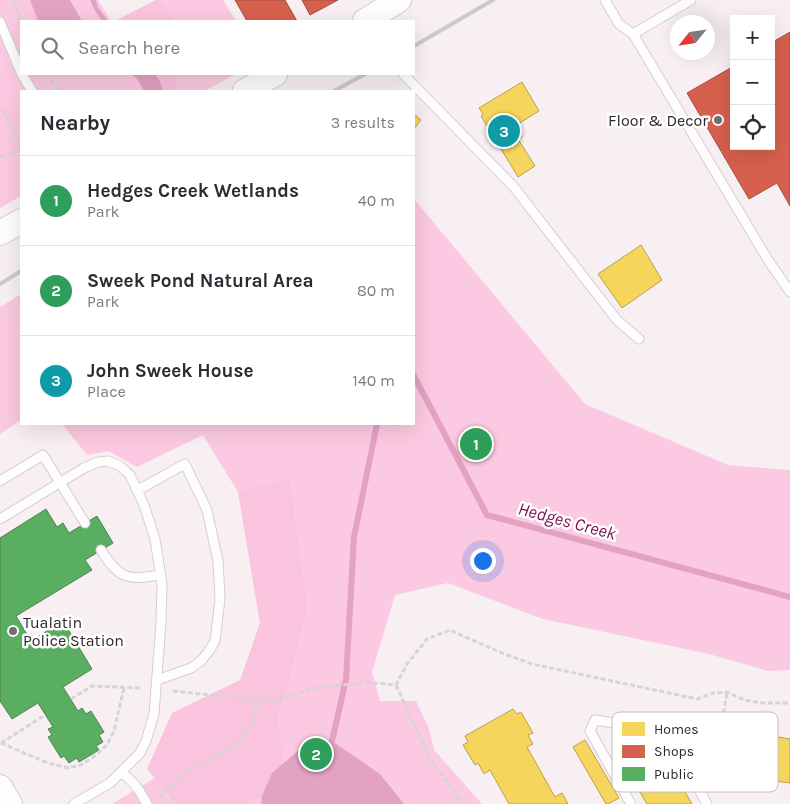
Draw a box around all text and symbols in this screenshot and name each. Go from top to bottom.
north arrow [670,15,715,60]
map controls [730,15,775,150]
button: + [730,15,775,60]
search box [20,20,415,75]
icon: search [38,34,66,62]
text: Search here [78,37,180,59]
button: − [730,60,775,105]
button: locate [730,105,775,150]
text: Nearby [40,111,110,135]
place label: Floor & Decor [608,111,708,130]
pin: 3 [488,112,520,150]
text: 3 results [331,113,395,132]
marker: Floor & Decor [712,114,724,126]
text: Hedges Creek Wetlands [87,180,299,202]
text: 1 [53,191,59,210]
text: 40 m [358,191,395,210]
text: Park [87,202,119,221]
text: Sweek Pond Natural Area [87,270,314,292]
text: 2 [51,281,61,300]
text: 80 m [357,281,395,300]
text: Park [87,292,119,311]
text: John Sweek House [87,360,254,382]
text: 3 [51,371,61,390]
text: 140 m [353,371,395,390]
text: Place [87,382,126,401]
pin: 1 [460,425,492,463]
water label: Hedges Creek [516,497,619,545]
your location [470,548,496,574]
place label: Tualatin Police Station [23,613,124,650]
marker: Tualatin Police Station [7,625,19,637]
legend [612,712,778,792]
text: Homes [654,721,699,738]
pin: 2 [300,735,332,773]
text: Shops [654,743,694,760]
text: Public [654,766,694,783]

